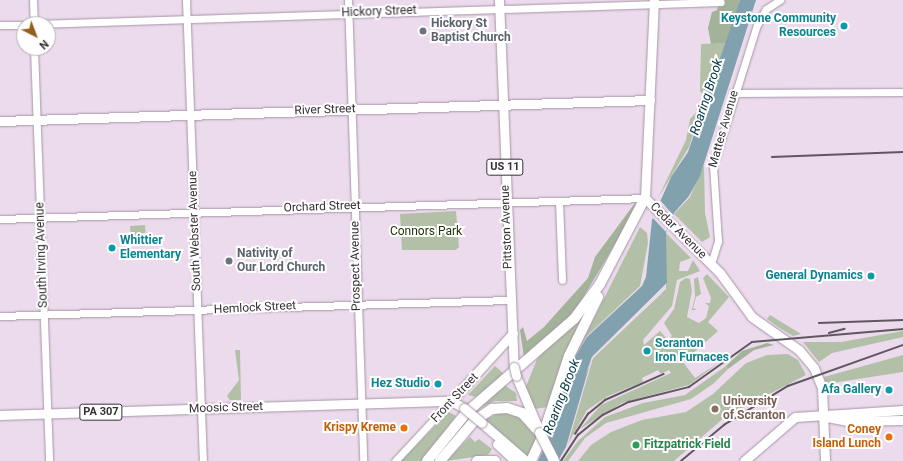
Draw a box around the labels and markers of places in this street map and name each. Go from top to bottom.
place label: Keystone Community Resources [721,12,836,40]
place label: Hickory St Baptist Church [431,17,511,45]
marker: Keystone Community Resources [839,21,849,31]
marker: Hickory St Baptist Church [418,26,428,36]
place label: Whittier Elementary [120,234,181,262]
marker: Whittier Elementary [107,243,117,253]
place label: Nativity of Our Lord Church [237,247,325,275]
marker: Nativity of Our Lord Church [224,256,234,266]
place label: General Dynamics [765,269,863,283]
marker: General Dynamics [866,271,876,281]
place label: Scranton Iron Furnaces [655,337,729,365]
marker: Scranton Iron Furnaces [642,346,652,356]
place label: Hez Studio [371,377,430,391]
marker: Hez Studio [433,379,443,389]
place label: Afa Gallery [821,383,881,397]
marker: Afa Gallery [884,385,894,395]
place label: University of Scranton [723,395,785,423]
marker: University of Scranton [710,404,720,414]
place label: Krispy Kreme [324,421,396,435]
marker: Krispy Kreme [399,423,409,433]
place label: Coney Island Lunch [812,423,881,451]
marker: Coney Island Lunch [884,432,894,442]
place label: Fitzpatrick Field [644,438,731,452]
marker: Fitzpatrick Field [631,440,641,450]

